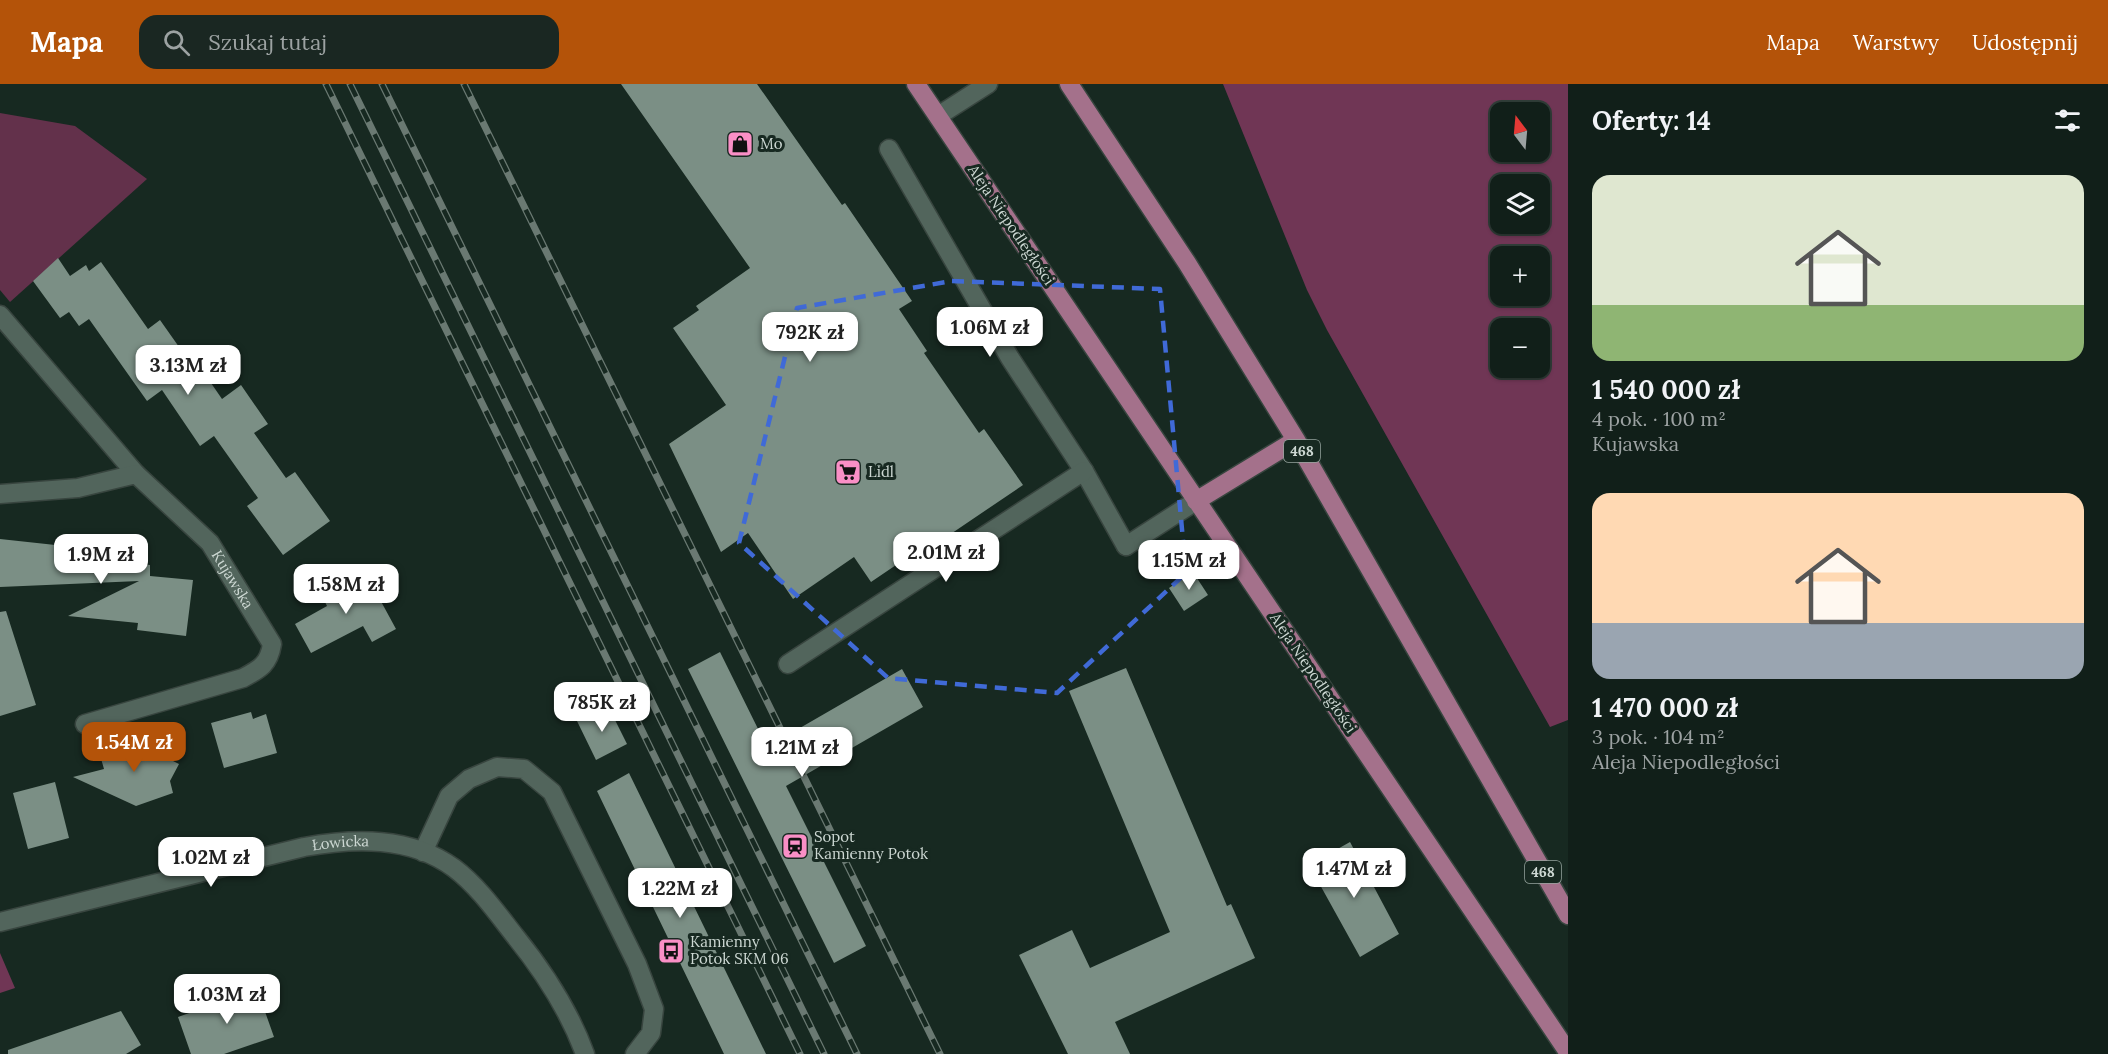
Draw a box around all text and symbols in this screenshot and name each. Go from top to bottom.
search box [139,15,559,69]
text: Mapa [30,24,103,60]
icon: search [160,26,193,59]
text: Szukaj tutaj [208,28,327,56]
text: Mapa [1766,29,1820,56]
text: Warstwy [1853,29,1939,56]
text: Udostępnij [1972,29,2078,56]
north arrow [1490,102,1550,162]
map controls [1490,102,1550,378]
text: Oferty: 14 [1592,104,1711,137]
icon: filters [2051,104,2084,137]
shop icon: Mo [725,129,755,159]
place label: Mo [760,134,783,153]
street label: Aleja Niepodległości [964,160,1059,288]
button: layers [1490,174,1550,234]
icon: home [1784,214,1892,322]
button: + [1490,246,1550,306]
pin: 1.06M zł [928,307,1052,358]
pin: 792K zł [755,312,865,363]
text: 1.06M zł [951,314,1029,339]
button: − [1490,318,1550,378]
text: 792K zł [776,319,844,344]
pin: 3.13M zł [126,345,250,396]
text: 3.13M zł [150,352,226,377]
text: 1 540 000 zł [1592,373,1740,406]
text: 4 pok. · 100 m² [1592,406,1726,431]
text: Kujawska [1592,431,1679,456]
road number: 468 [1284,440,1320,462]
supermarket icon: Lidl [833,457,863,487]
place label: Lidl [868,462,894,481]
pin: 2.01M zł [884,532,1008,583]
icon: home [1784,532,1892,640]
pin: 1.9M zł [46,534,156,585]
text: 2.01M zł [907,539,985,564]
pin: 1.15M zł [1127,540,1251,591]
text: 1.9M zł [68,541,134,566]
street label: Kujawska [208,547,258,612]
text: 1.15M zł [1152,547,1226,572]
pin: 1.58M zł [284,564,408,615]
text: 1.58M zł [308,571,384,596]
street label: Aleja Niepodległości [1266,608,1361,736]
pin: 785K zł [547,682,657,733]
text: 785K zł [568,689,636,714]
text: 1 470 000 zł [1592,691,1738,724]
pin: 1.54M zł [72,722,196,773]
text: 3 pok. · 104 m² [1592,724,1725,749]
pin: 1.21M zł [740,727,864,778]
text: 1.54M zł [96,729,172,754]
text: 1.21M zł [765,734,839,759]
text: Aleja Niepodległości [1592,749,1780,774]
place label: Sopot Kamienny Potok [814,827,928,863]
street label: Łowicka [311,831,370,854]
station icon: Sopot Kamienny Potok [780,831,810,861]
pin: 1.02M zł [149,837,273,888]
text: 1.02M zł [172,844,250,869]
pin: 1.47M zł [1292,848,1416,899]
text: 1.47M zł [1317,855,1391,880]
road number: 468 [1525,861,1561,883]
pin: 1.22M zł [618,868,742,919]
text: 1.22M zł [642,875,718,900]
place label: Kamienny Potok SKM 06 [690,932,789,968]
bus stop icon: Kamienny Potok SKM 06 [656,936,686,966]
pin: 1.03M zł [165,974,289,1025]
text: 1.03M zł [188,981,266,1006]

